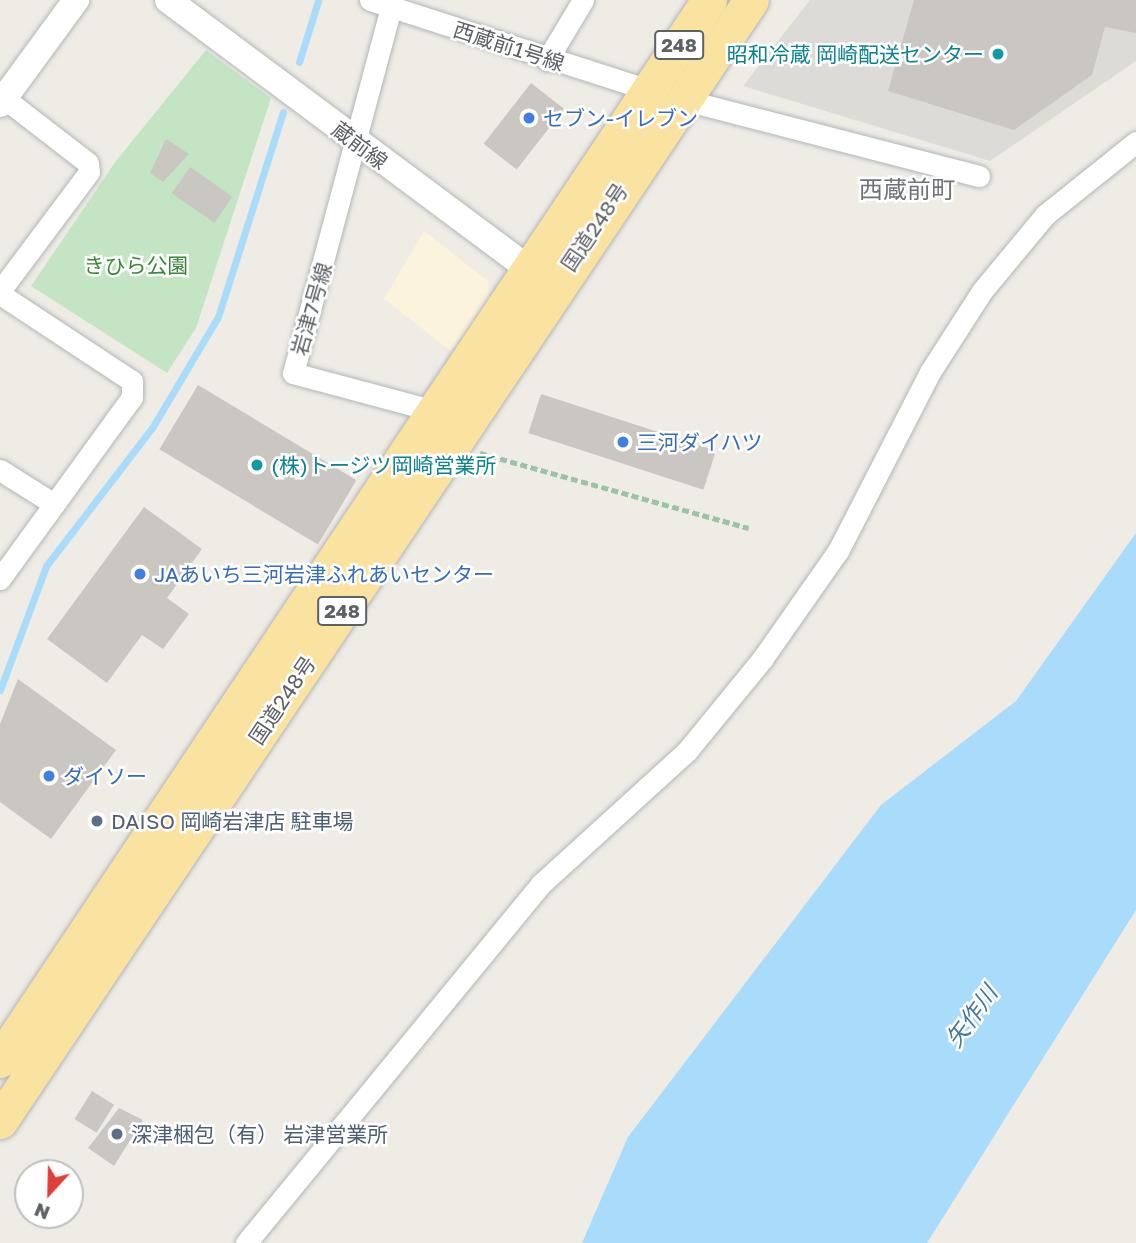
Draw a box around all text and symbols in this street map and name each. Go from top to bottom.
street label: 西蔵前1号線 [450,16,568,76]
road number: 248 [653,30,705,60]
place label: 昭和冷蔵 岡崎配送センター [727,41,984,67]
marker: 昭和冷蔵 岡崎配送センター [990,46,1006,62]
place label: セブン-イレブン [543,105,698,131]
marker: セブン-イレブン [521,110,537,126]
street label: 蔵前線 [327,116,393,174]
district label: 西蔵前町 [859,175,955,203]
street label: 国道248号 [555,178,633,276]
park label: きひら公園 [84,252,188,278]
street label: 岩津7号線 [286,260,336,358]
place label: 三河ダイハツ [637,429,763,455]
marker: 三河ダイハツ [615,434,631,450]
place label: (株)トージツ岡崎営業所 [271,452,497,478]
marker: (株)トージツ岡崎営業所 [249,457,265,473]
place label: JAあいち三河岩津ふれあいセンター [154,561,494,587]
marker: JAあいち三河岩津ふれあいセンター [132,566,148,582]
road number: 248 [316,596,368,626]
street label: 国道248号 [243,651,321,749]
place label: ダイソー [63,763,147,789]
marker: ダイソー [41,768,57,784]
place label: DAISO 岡崎岩津店 駐車場 [111,808,353,834]
marker: DAISO 岡崎岩津店 駐車場 [89,813,105,829]
water label: 矢作川 [940,980,1002,1052]
place label: 深津梱包（有） 岩津営業所 [131,1121,388,1147]
marker: 深津梱包（有） 岩津営業所 [109,1126,125,1142]
north arrow [14,1159,84,1229]
text: N [31,1199,53,1225]

